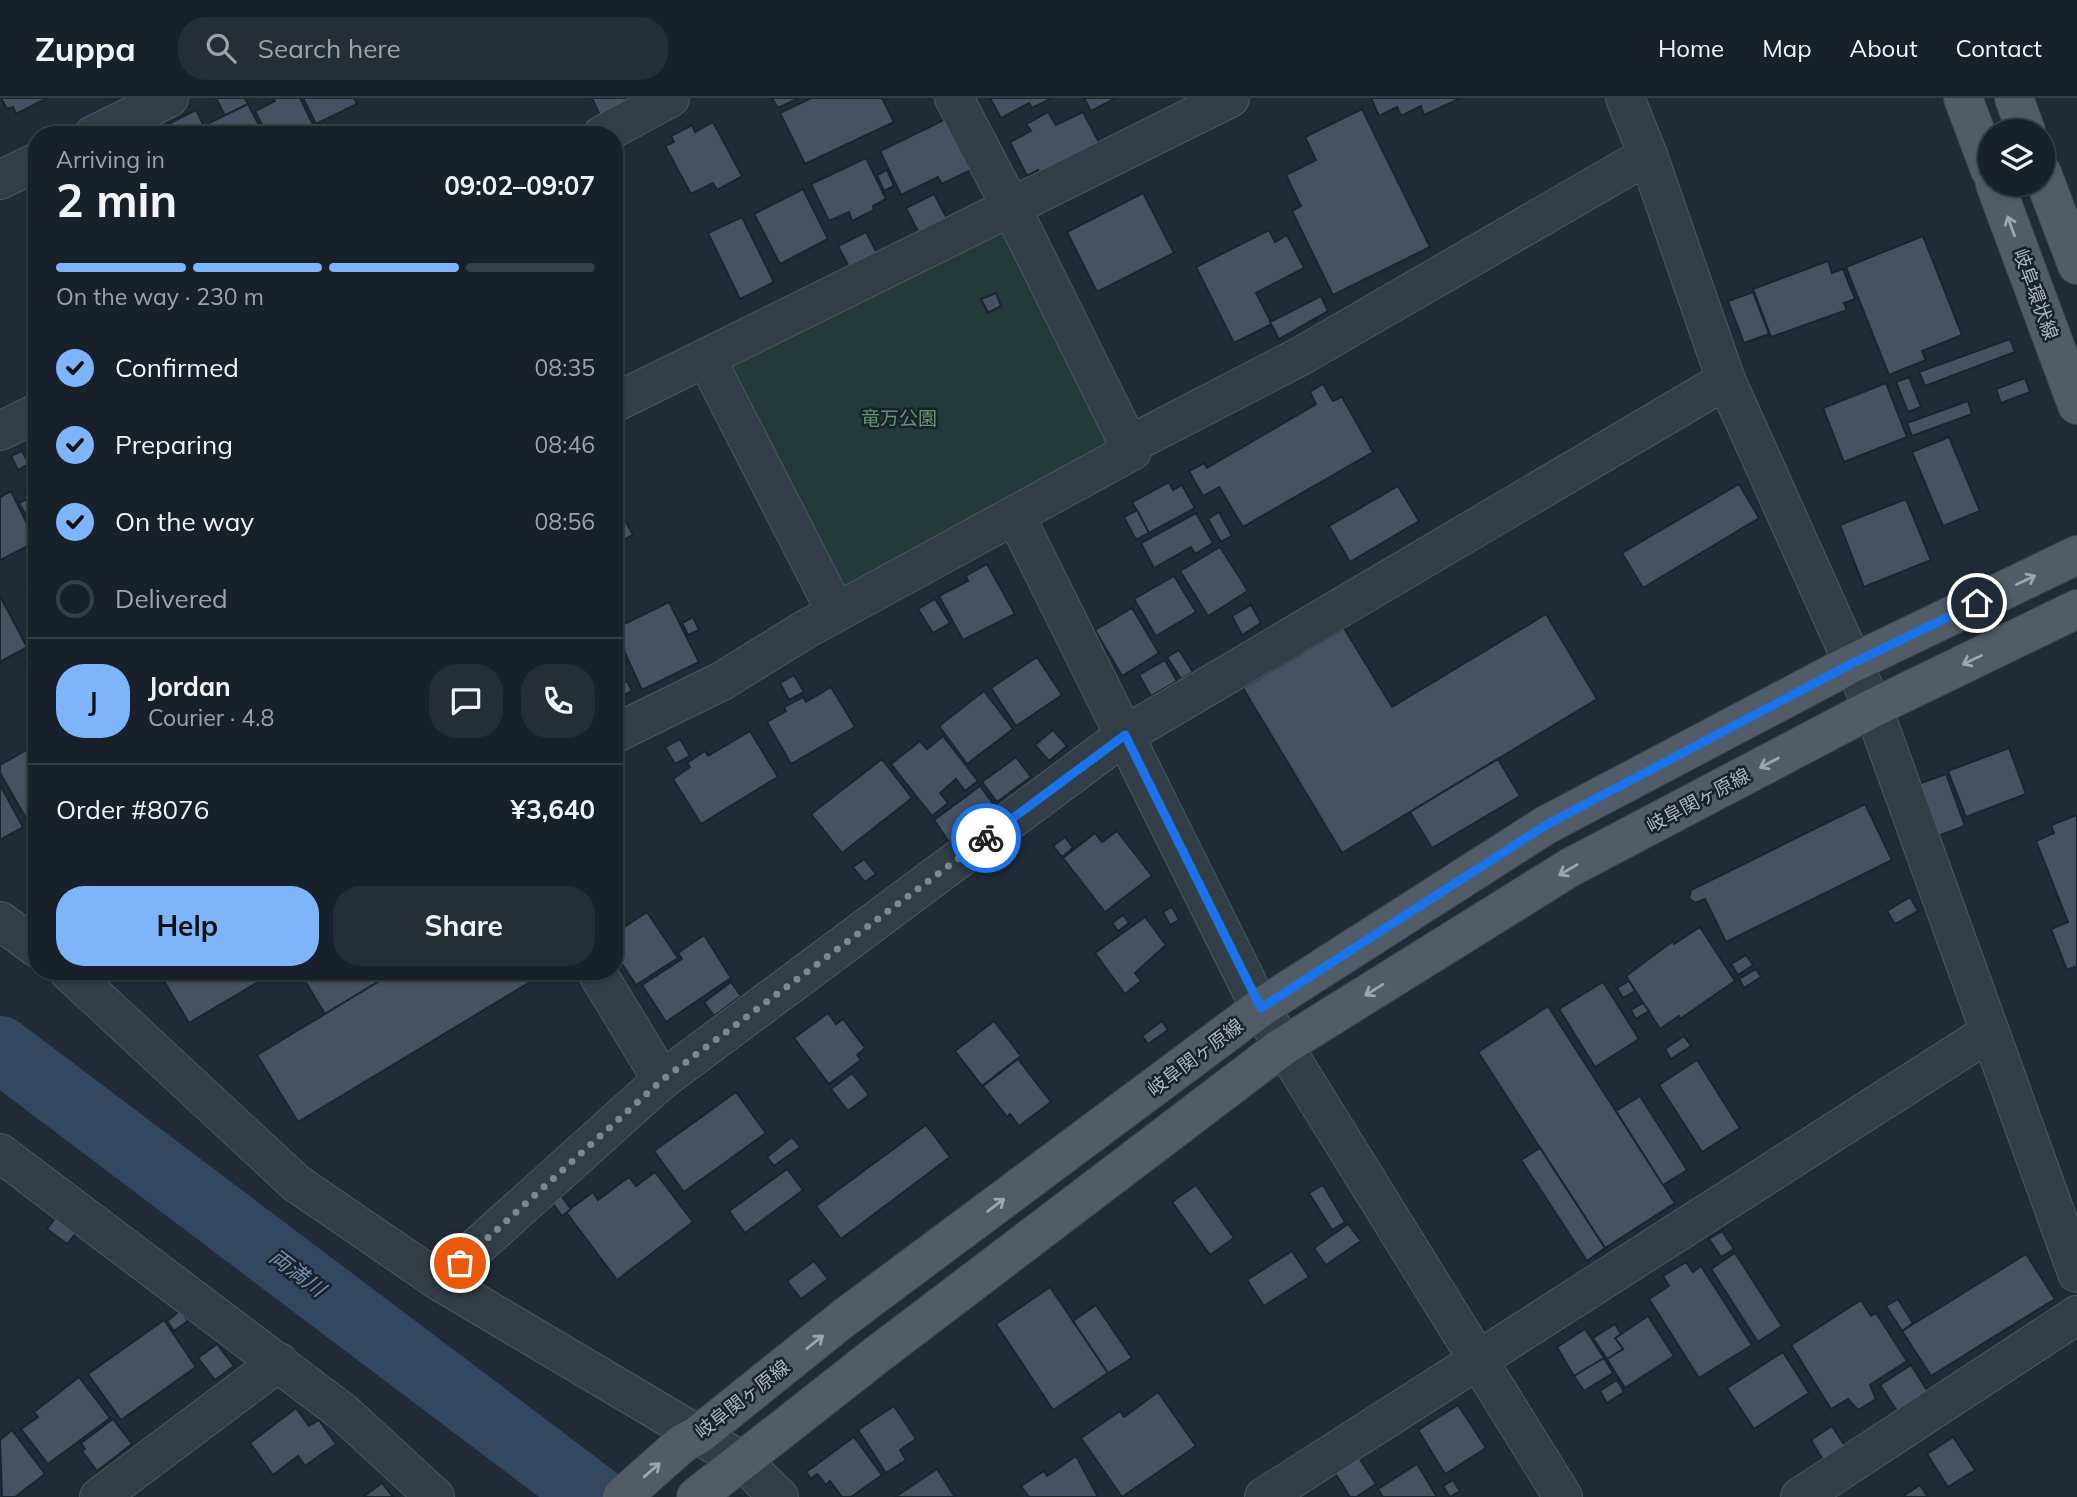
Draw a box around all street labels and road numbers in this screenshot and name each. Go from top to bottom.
street label: 岐阜環状線 [2008,245,2064,343]
street label: 岐阜関ヶ原線 [1642,763,1754,837]
street label: 岐阜関ヶ原線 [1142,1013,1248,1101]
street label: 岐阜関ヶ原線 [690,1354,794,1444]

